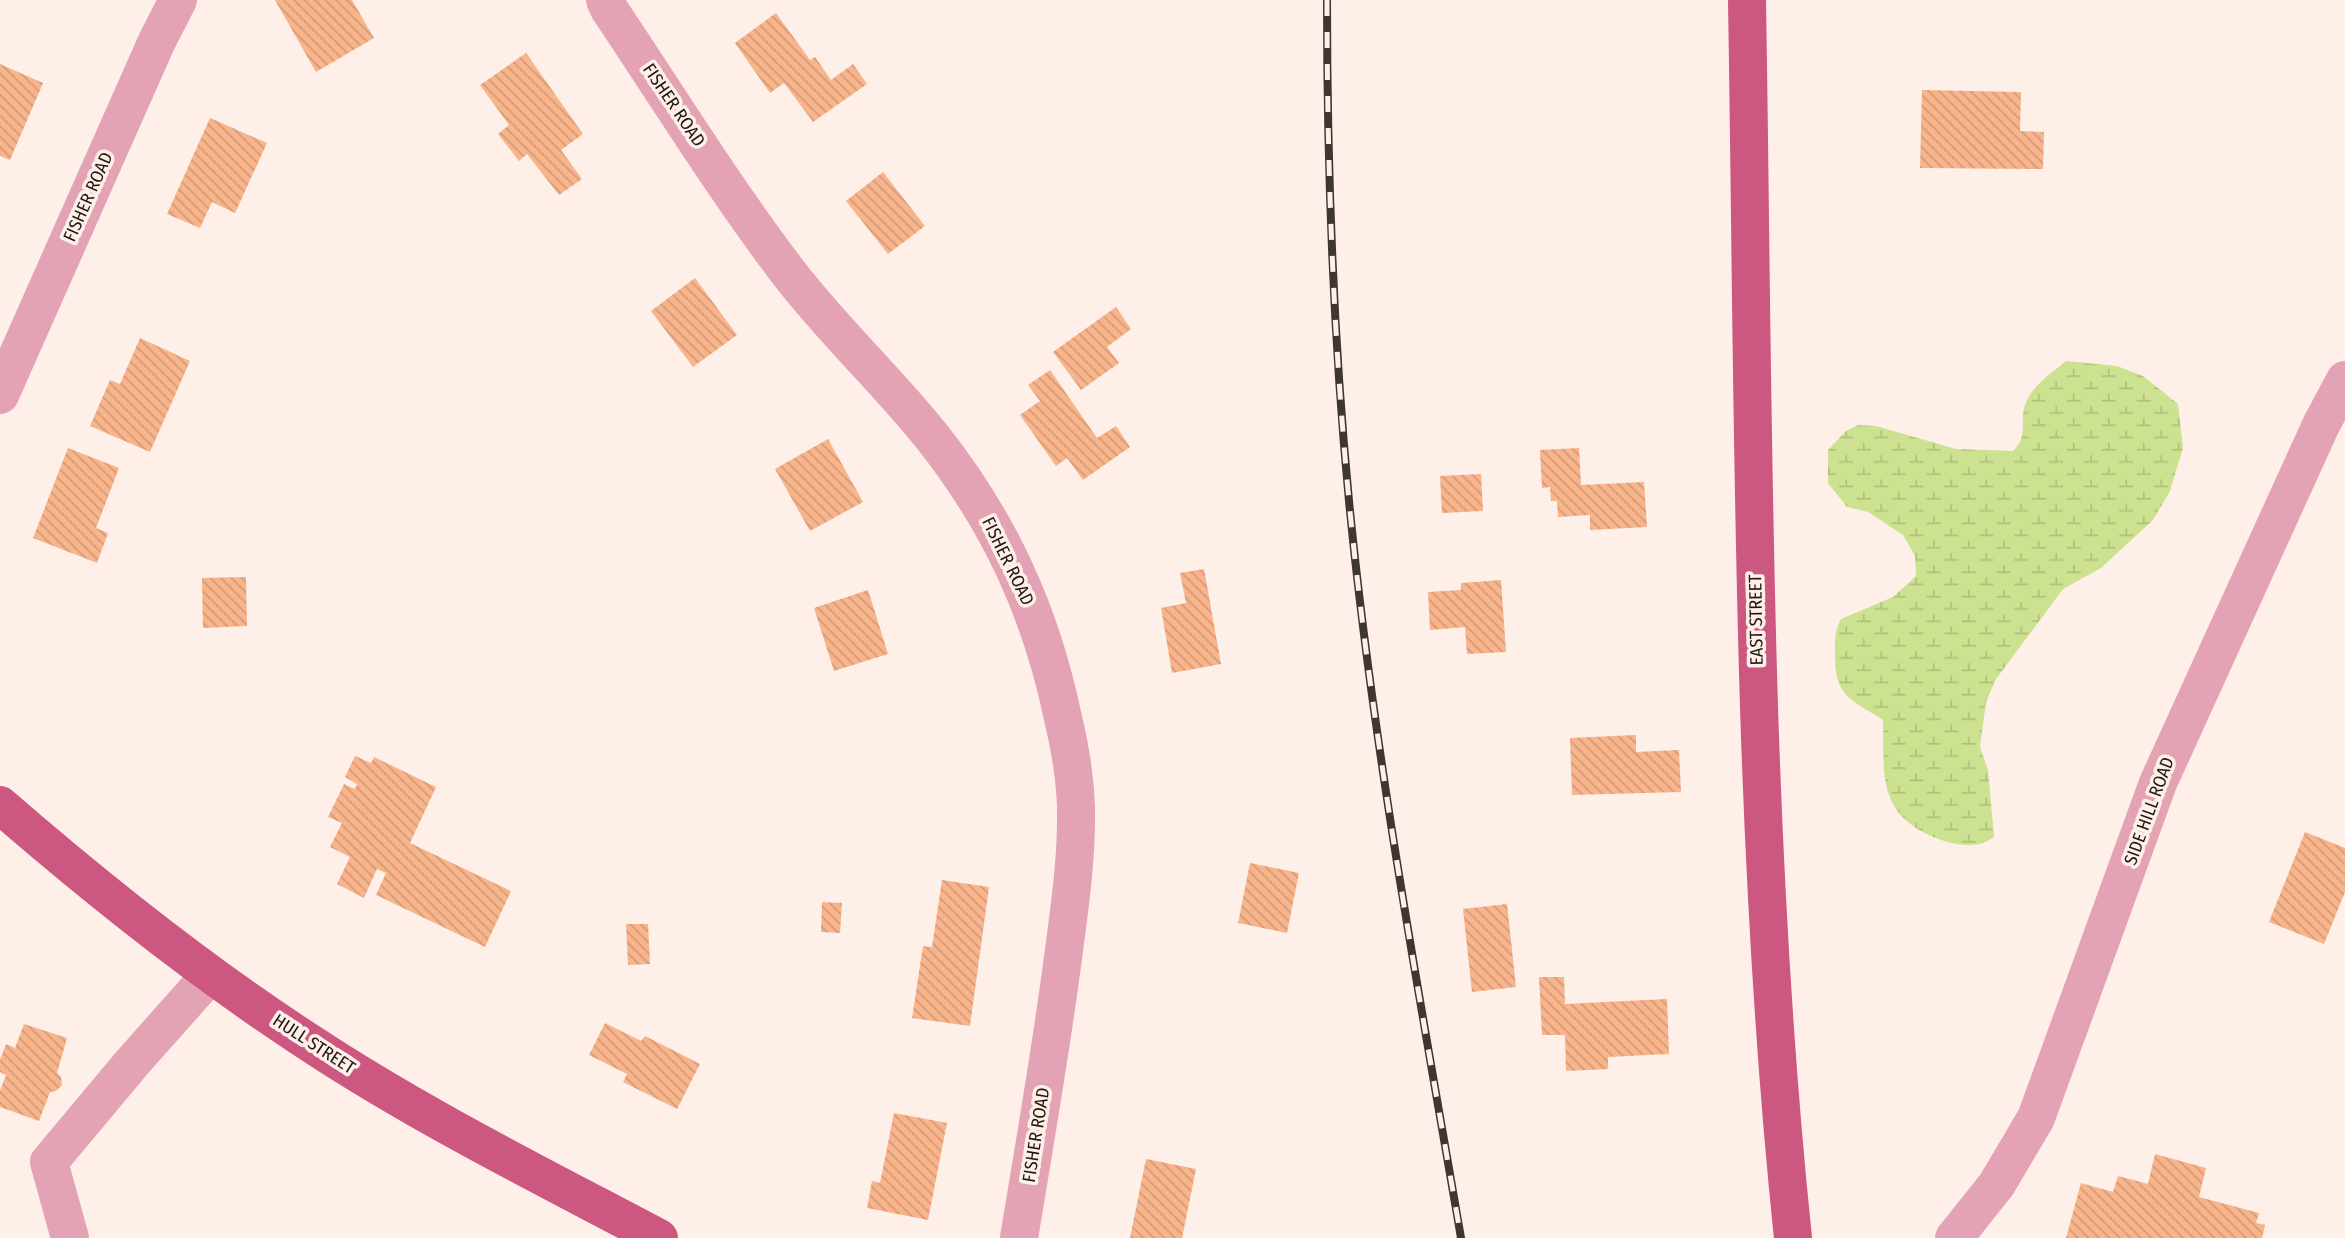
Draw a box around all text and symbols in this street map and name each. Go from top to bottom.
street label: FISHER ROAD [638,59,710,151]
street label: FISHER ROAD [59,149,117,245]
street label: FISHER ROAD [977,513,1039,609]
street label: EAST STREET [1744,574,1768,666]
street label: SIDE HILL ROAD [2119,754,2179,868]
street label: HULL STREET [269,1009,360,1079]
street label: FISHER ROAD [1018,1086,1054,1184]

